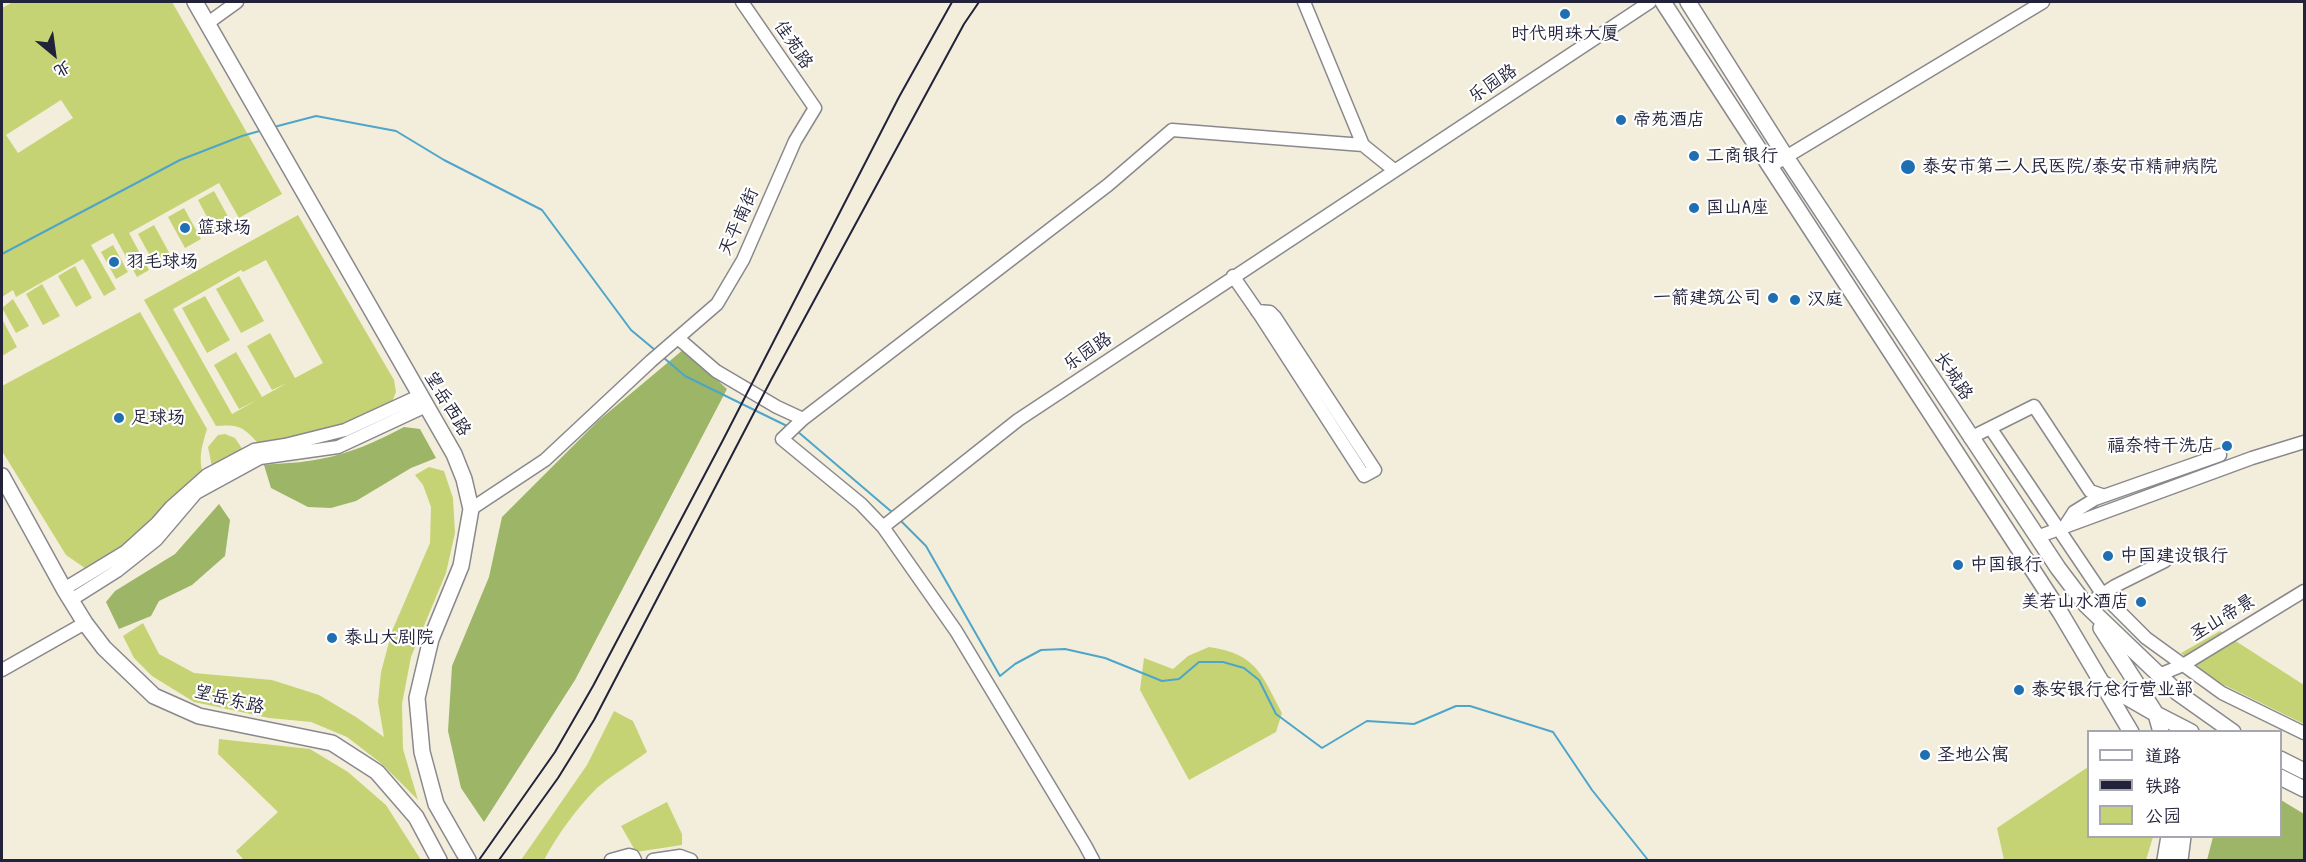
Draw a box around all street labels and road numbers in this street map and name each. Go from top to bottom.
street label: 佳苑路 [769,17,817,73]
street label: 乐园路 [1465,60,1521,108]
street label: 天平南街 [714,185,764,259]
street label: 乐园路 [1060,328,1116,376]
street label: 长城路 [1929,347,1977,405]
street label: 望岳西路 [419,368,475,440]
street label: 圣山帝景 [2187,590,2259,646]
street label: 望岳东路 [191,681,267,719]

